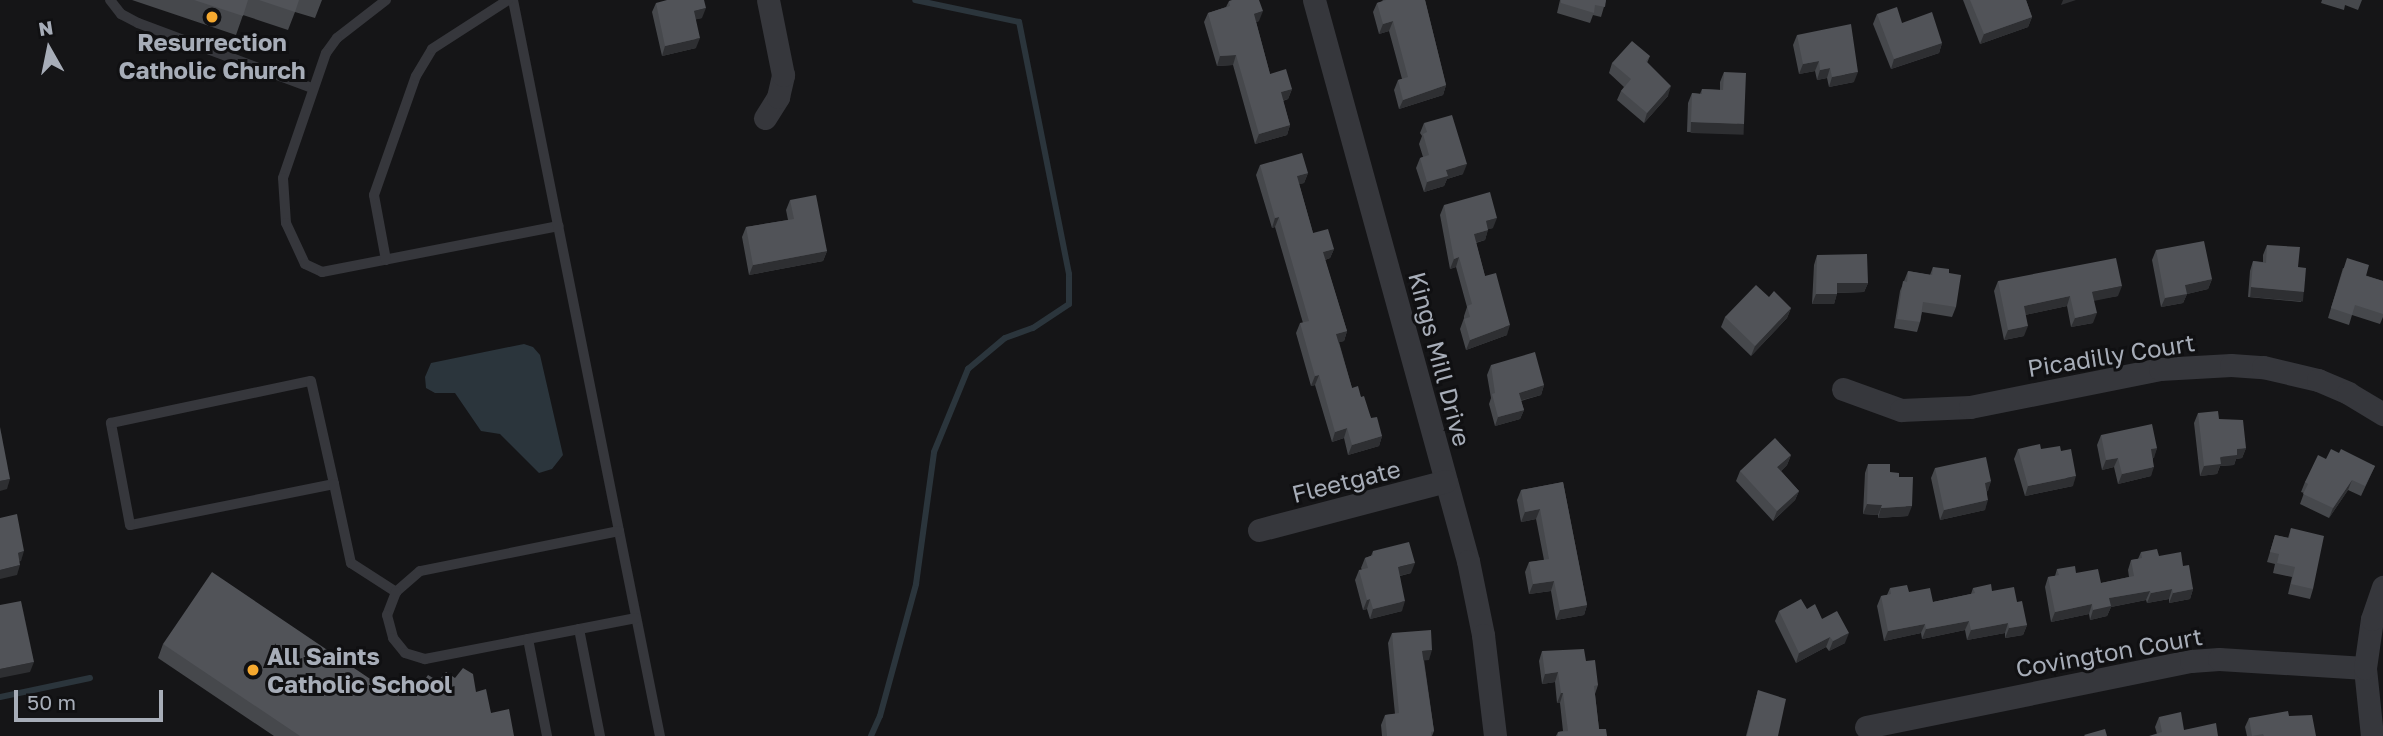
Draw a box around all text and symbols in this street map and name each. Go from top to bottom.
marker: Resurrection Catholic Church [204,9,220,25]
north arrow [14,14,84,84]
text: N [37,15,55,40]
place label: Resurrection Catholic Church [118,28,306,84]
street label: Kings Mill Drive [1403,269,1477,449]
street label: Picadilly Court [2025,328,2197,382]
street label: Fleetgate [1289,454,1403,508]
street label: Covington Court [2013,621,2205,683]
place label: All Saints Catholic School [267,642,452,698]
marker: All Saints Catholic School [245,662,261,678]
scale bar [18,676,166,720]
text: 50 m [27,689,76,715]

